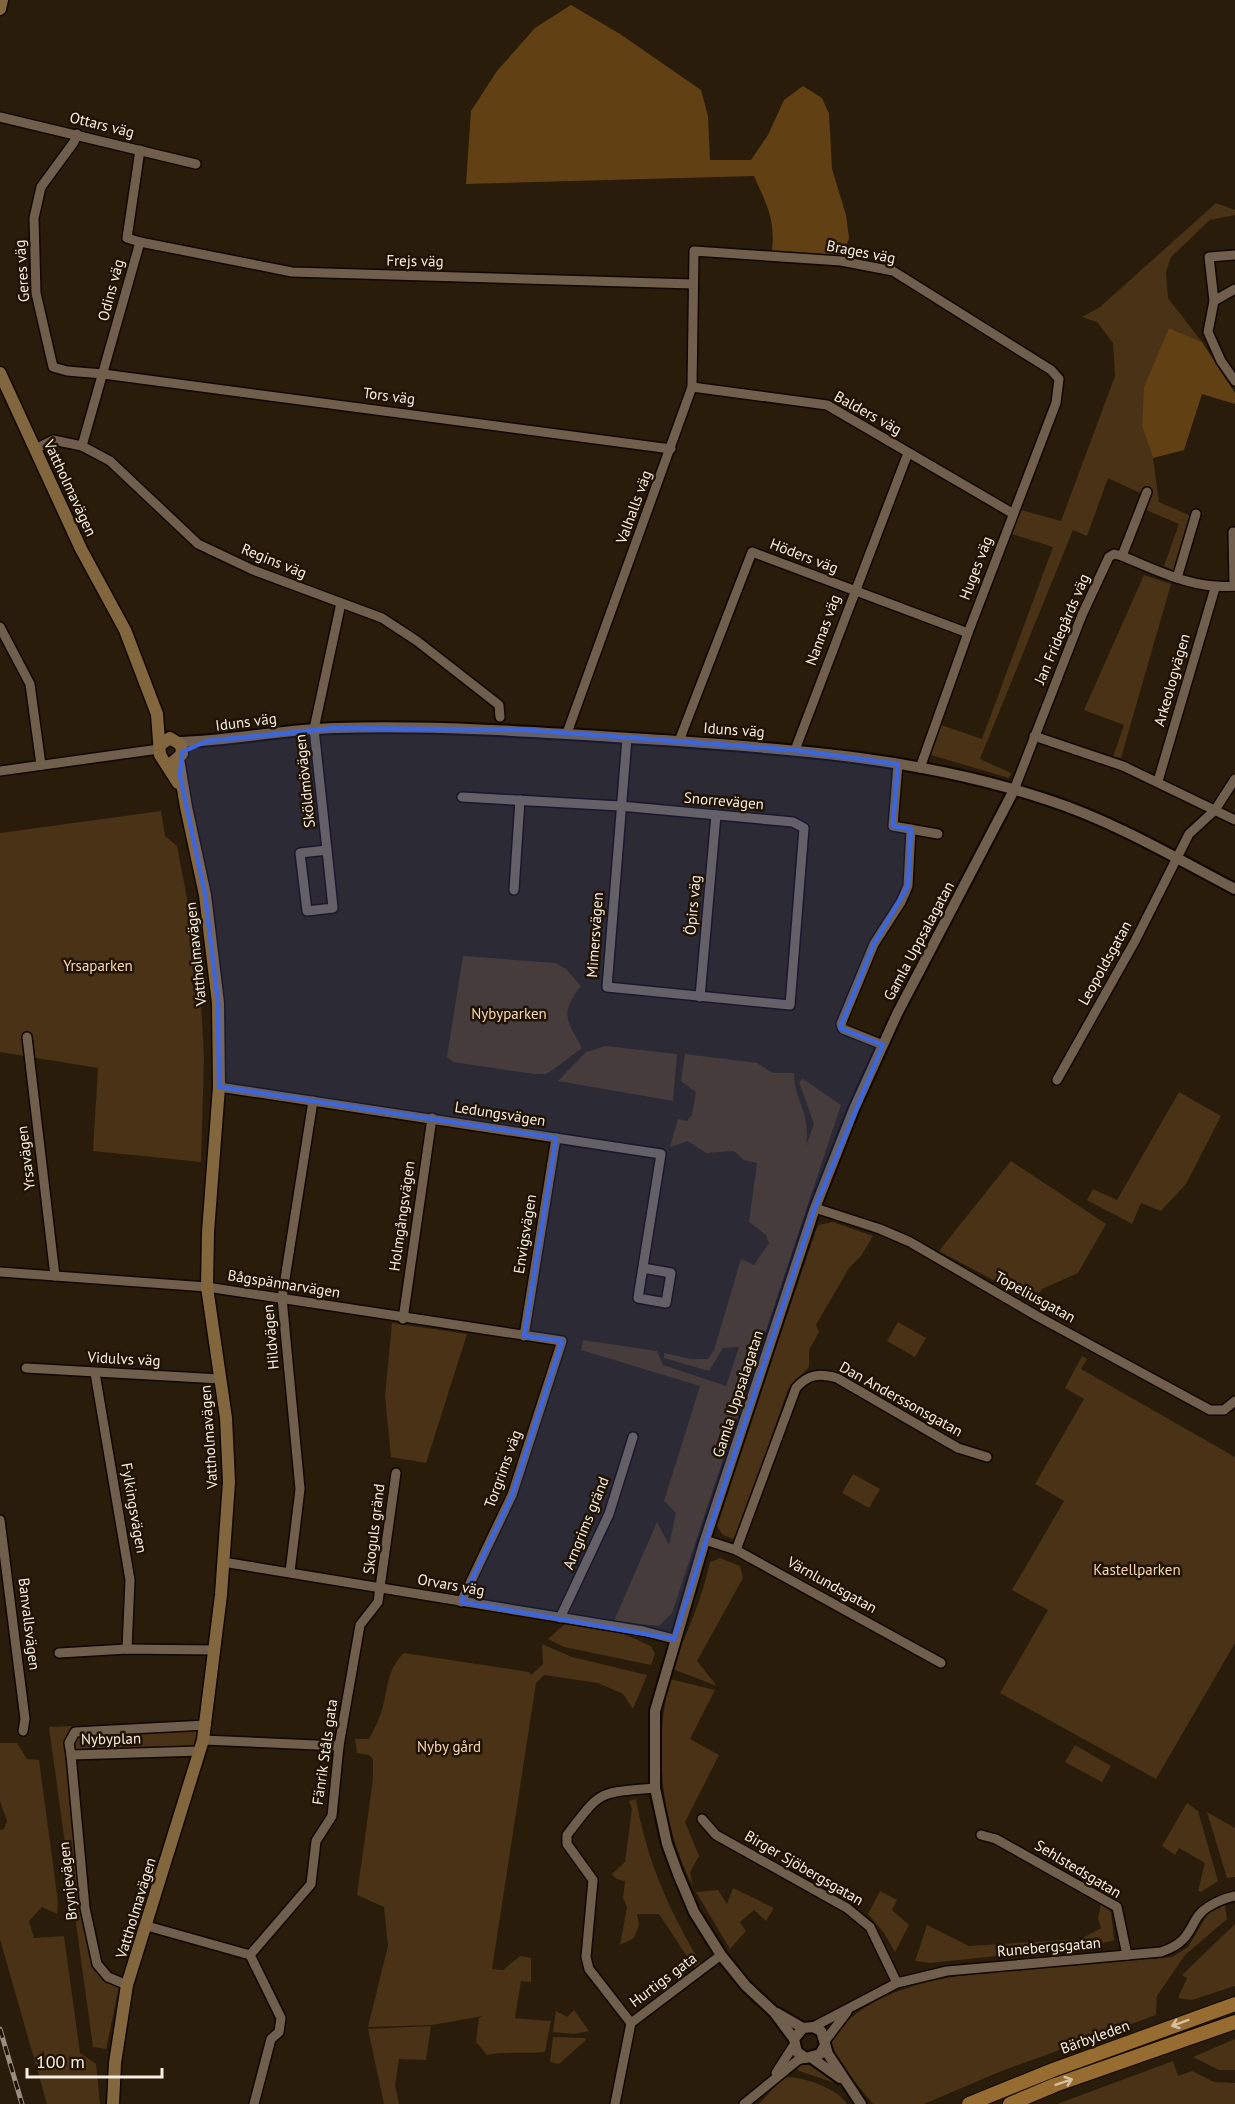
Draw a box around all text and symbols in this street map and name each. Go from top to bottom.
street label: Ottars väg [68,107,136,142]
street label: Brages väg [825,236,897,267]
street label: Geres väg [10,239,33,303]
street label: Frejs väg [386,251,444,270]
street label: Odins väg [93,257,128,323]
street label: Tors väg [362,383,416,408]
street label: Balders väg [831,386,905,439]
street label: Vattholmavägen [39,436,101,539]
street label: Valhalls väg [611,467,656,547]
street label: Huges väg [955,533,996,602]
street label: Höders väg [767,534,841,577]
street label: Regins väg [239,539,310,582]
street label: Jan Fridegårds väg [1029,571,1093,688]
street label: Nannas väg [801,592,844,668]
street label: Arkeologvägen [1149,631,1194,728]
street label: Iduns väg [214,708,278,735]
street label: Iduns väg [703,718,765,741]
street label: Sköldmövägen [290,733,319,829]
street label: Snorrevägen [683,788,765,813]
street label: Öpirs väg [680,874,705,936]
street label: Gamla Uppsalagatan [879,878,958,1004]
street label: Mimersvägen [582,892,607,978]
street label: Vattholmavägen [181,901,211,1008]
street label: Leopoldsgatan [1074,917,1136,1008]
park label: Yrsaparken [63,956,133,975]
park label: Nybyparken [471,1004,547,1023]
street label: Ledungsvägen [453,1097,547,1130]
street label: Yrsavägen [12,1125,39,1191]
street label: Holmgångsvägen [384,1159,419,1272]
street label: Envigsvägen [509,1193,540,1275]
street label: Bågspännarvägen [226,1265,342,1302]
street label: Topeliusgatan [992,1267,1079,1326]
street label: Hildvägen [258,1304,283,1370]
street label: Gamla Uppsalagatan [708,1328,767,1460]
street label: Vidulvs väg [86,1347,161,1370]
street label: Dan Anderssonsgatan [836,1357,966,1440]
street label: Vattholmavägen [195,1384,222,1491]
street label: Torgrims väg [480,1427,525,1510]
street label: Fylkingsvägen [117,1461,152,1555]
street label: Arngrims gränd [558,1474,613,1572]
street label: Skoguls gränd [359,1483,388,1575]
street label: Värnlundsgatan [783,1552,881,1617]
park label: Kastellparken [1093,1560,1181,1579]
street label: Orvars väg [416,1569,486,1600]
street label: Banvallsvägen [14,1577,45,1671]
street label: Fänrik Ståls gata [308,1698,341,1806]
street label: Nybyplan [81,1728,141,1749]
park label: Nyby gård [417,1737,481,1756]
street label: Birger Sjöbergsgatan [741,1826,867,1909]
street label: Sehlstedsgatan [1032,1835,1125,1902]
street label: Brynjevägen [54,1841,81,1921]
street label: Vattholmavägen [111,1855,160,1961]
street label: Runebergsgatan [996,1933,1102,1961]
street label: Hurtigs gata [625,1948,700,2011]
street label: Bärbyleden [1058,2015,1132,2058]
one-way arrow [1171,2018,1190,2029]
scale bar [27,2041,162,2079]
text: 100 m [36,2050,85,2073]
one-way arrow [1054,2075,1073,2086]

